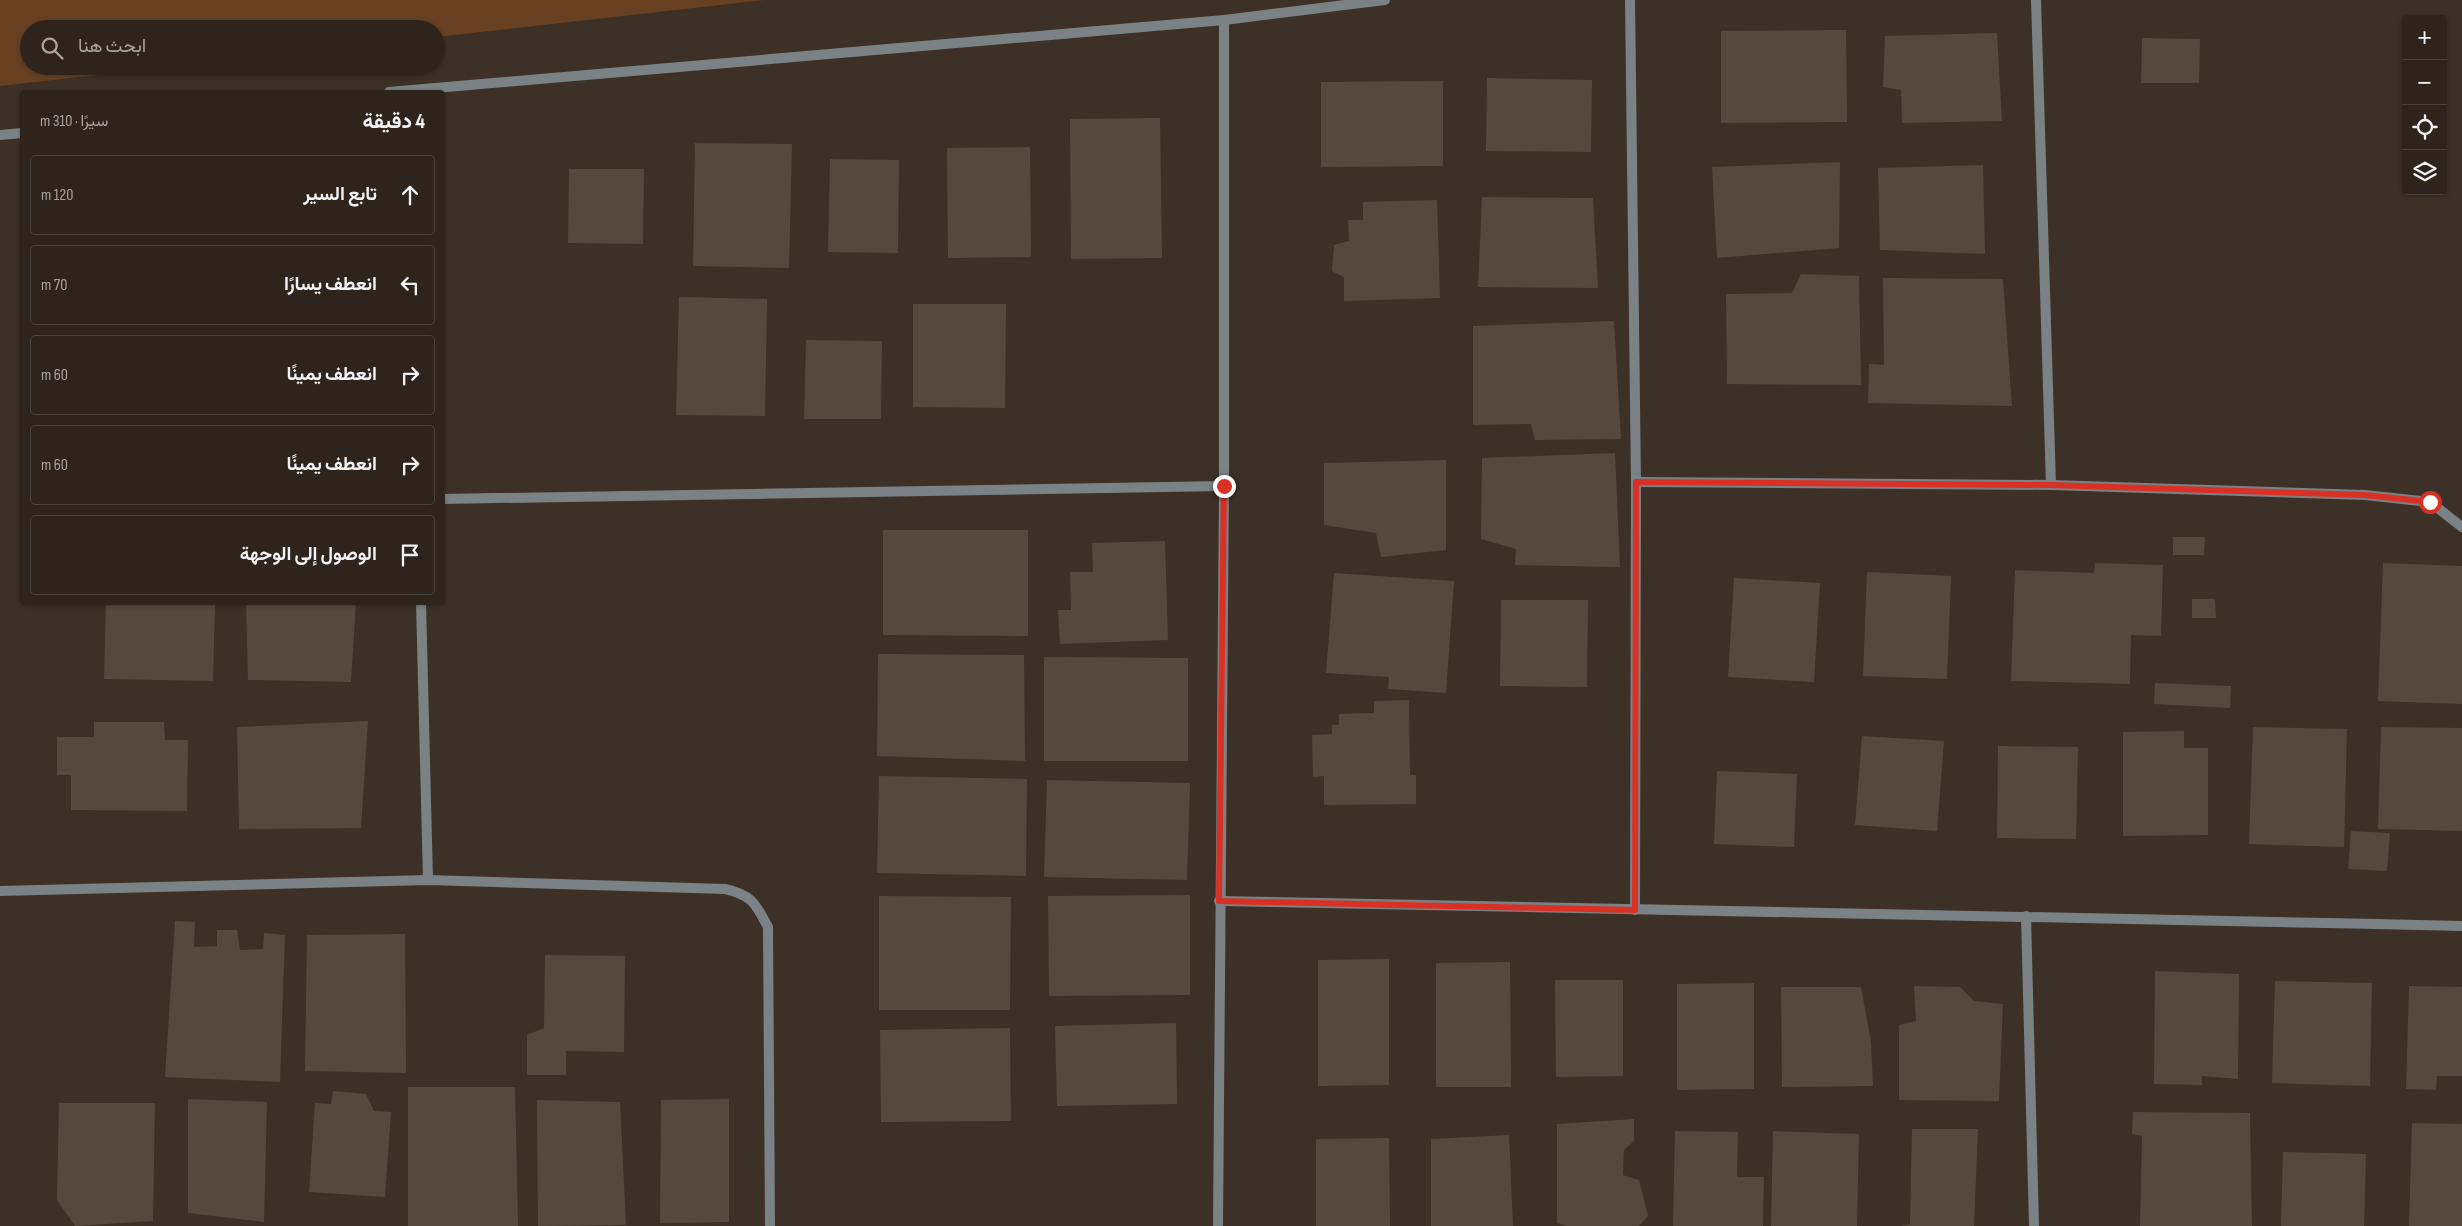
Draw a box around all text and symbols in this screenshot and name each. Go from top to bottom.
map controls [2402,15,2447,195]
button: + [2402,15,2447,60]
search box [20,20,445,75]
icon: search [38,34,66,62]
text: ابحث هنا [78,35,146,58]
button: − [2402,60,2447,105]
button: locate [2402,105,2447,150]
text: 4 دقيقة [362,109,425,134]
text: سيرًا · 310 m [40,112,108,131]
button: layers [2402,150,2447,195]
icon: ahead [396,181,424,209]
text: تابع السير [303,183,377,206]
text: 120 m [41,186,73,205]
icon: left [396,271,424,299]
text: انعطف يسارًا [284,273,377,296]
text: 70 m [41,276,67,295]
icon: right [396,361,424,389]
text: انعطف يمينًا [286,363,377,386]
text: 60 m [41,366,68,385]
icon: right [396,451,424,479]
text: انعطف يمينًا [286,453,377,476]
text: 60 m [41,456,68,475]
route end [1213,475,1236,498]
route start [2419,491,2442,514]
icon: arrive [396,541,424,569]
text: الوصول إلى الوجهة [240,543,377,566]

